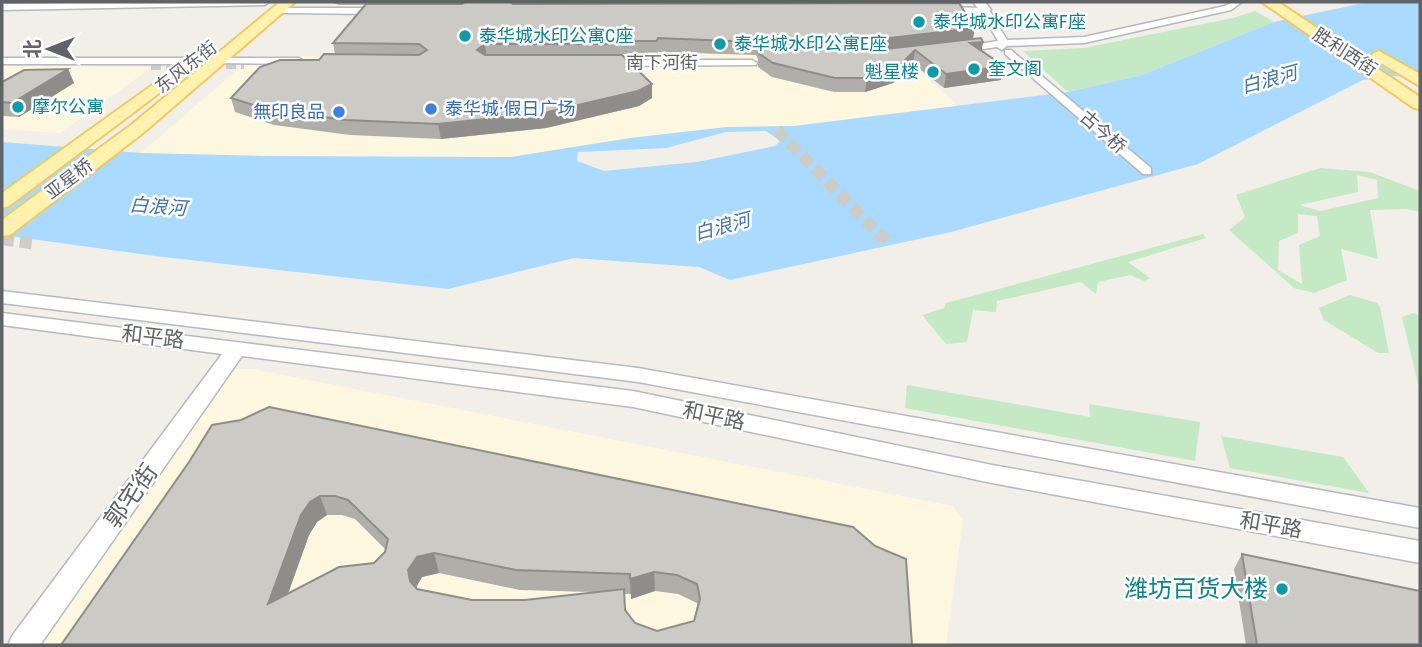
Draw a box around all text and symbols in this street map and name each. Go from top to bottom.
place label: 泰华城水印公寓F座 [933,11,1086,32]
north arrow [14,14,84,84]
marker: 泰华城水印公寓F座 [911,14,927,30]
street label: 胜利西街 [1309,23,1381,80]
place label: 泰华城水印公寓C座 [479,25,633,46]
marker: 泰华城水印公寓C座 [457,28,473,44]
place label: 泰华城水印公寓E座 [734,33,887,54]
street label: 东风东街 [151,36,221,97]
marker: 泰华城水印公寓E座 [712,36,728,52]
text: 北 [21,39,44,59]
street label: 南下河街 [626,52,698,73]
place label: 奎文阁 [988,58,1042,79]
water label: 白浪河 [1239,60,1303,98]
place label: 魁星楼 [865,61,919,82]
marker: 奎文阁 [966,61,982,77]
marker: 魁星楼 [925,64,941,80]
place label: 摩尔公寓 [32,96,104,117]
place label: 泰华城·假日广场 [445,98,575,119]
marker: 摩尔公寓 [10,99,26,115]
place label: 無印良品 [253,101,325,122]
marker: 泰华城·假日广场 [423,101,439,117]
marker: 無印良品 [331,104,347,120]
street label: 古今桥 [1076,106,1131,157]
street label: 亚星桥 [41,154,97,203]
water label: 白浪河 [129,193,191,220]
water label: 白浪河 [692,207,756,245]
street label: 和平路 [120,321,186,353]
street label: 和平路 [681,398,747,434]
street label: 郭宅街 [99,459,163,533]
street label: 和平路 [1238,508,1304,542]
place label: 潍坊百货大楼 [1124,575,1268,603]
marker: 潍坊百货大楼 [1274,581,1290,597]

